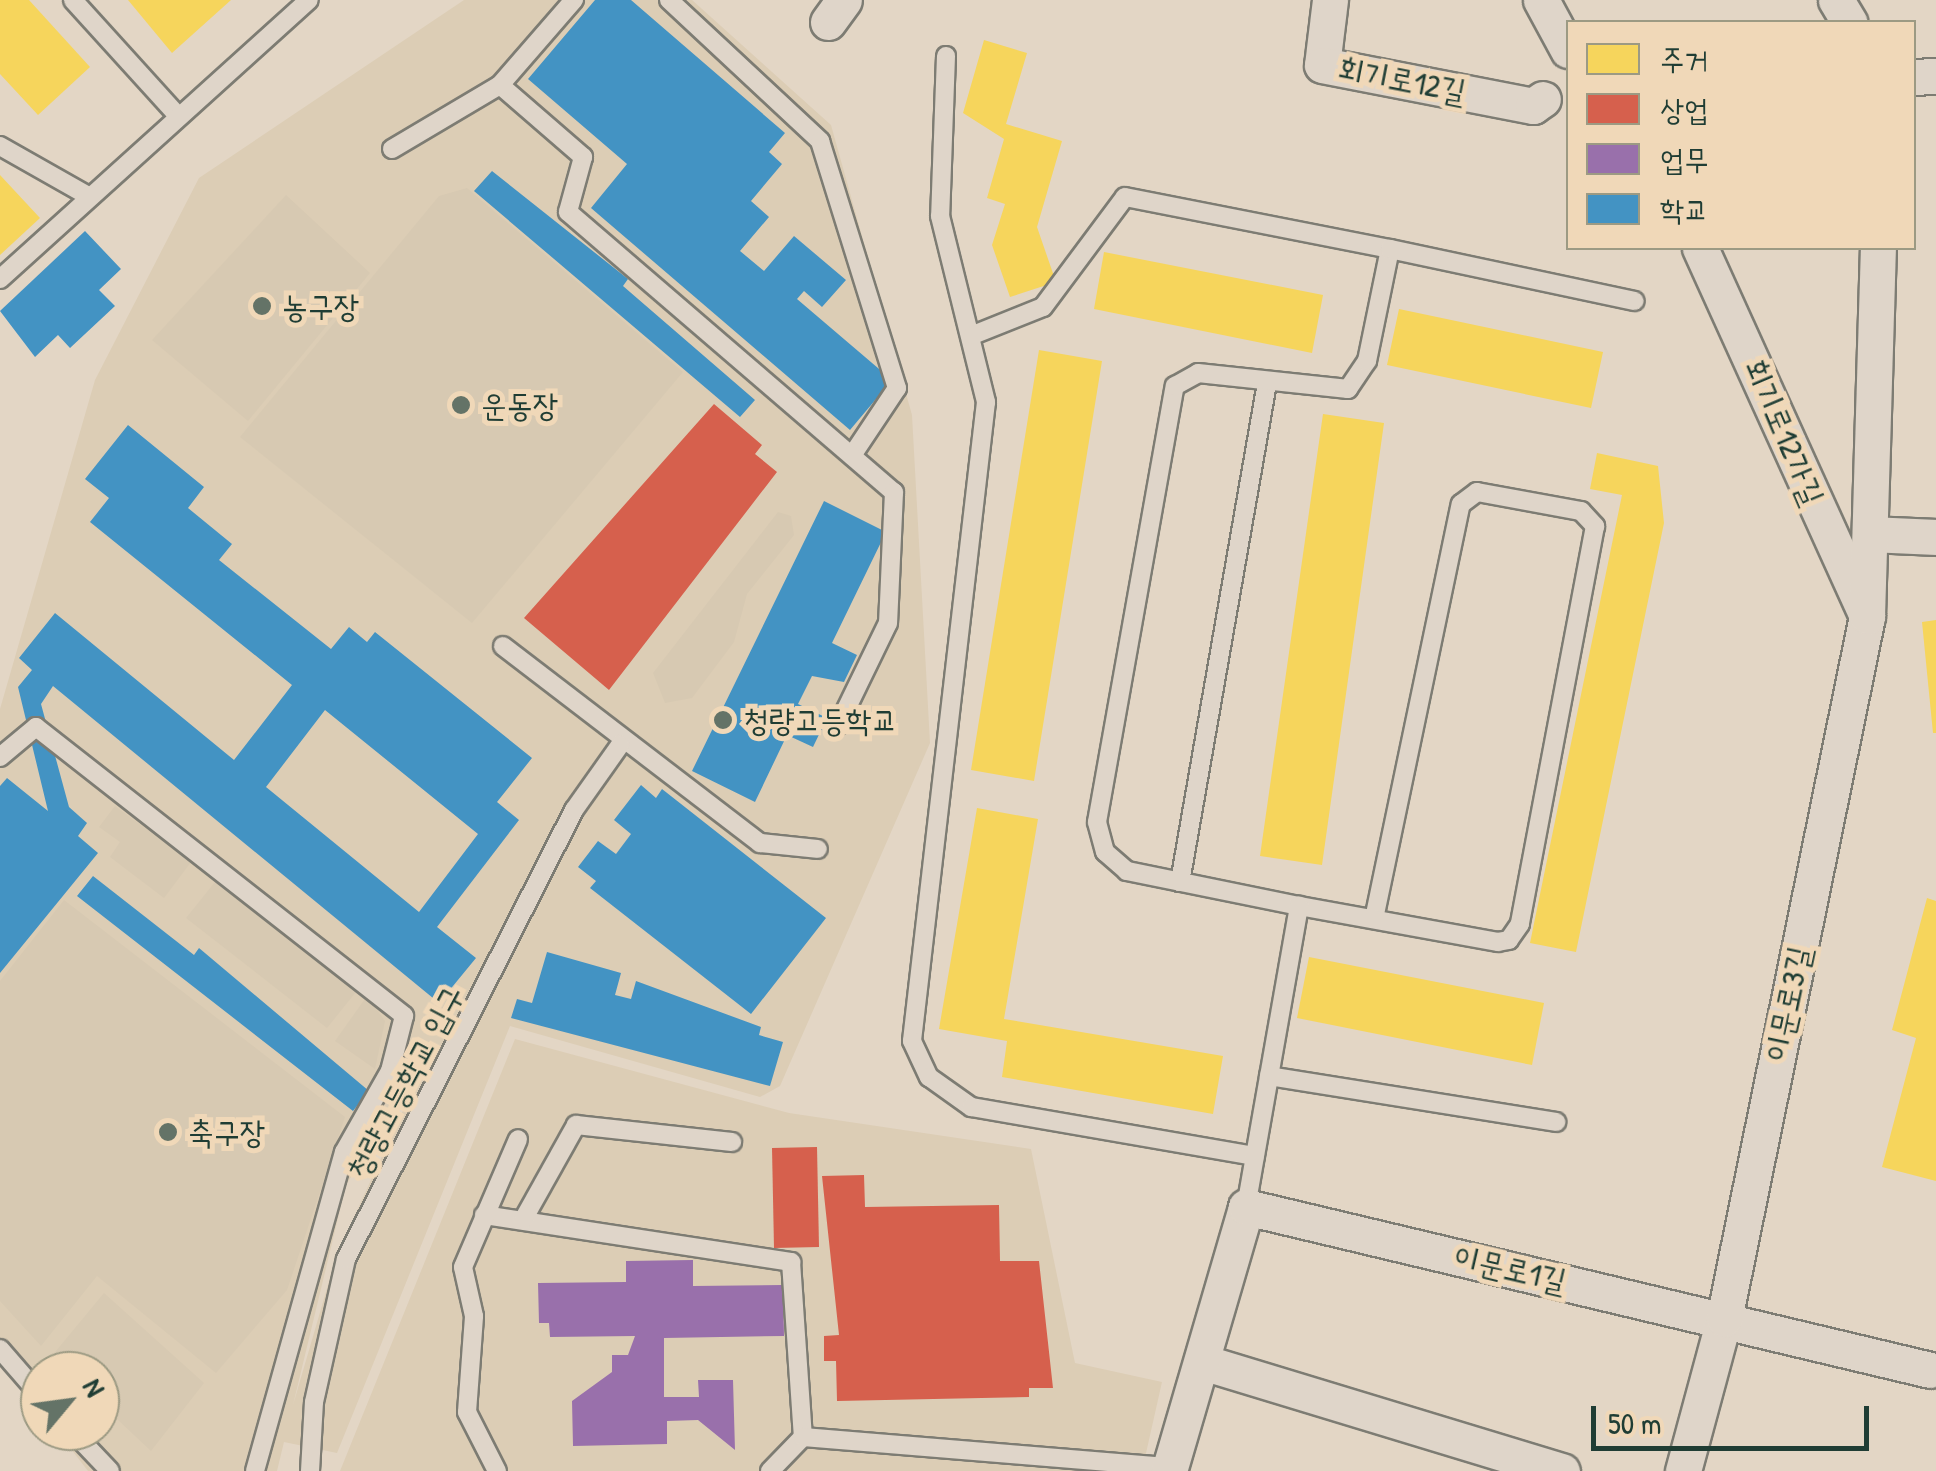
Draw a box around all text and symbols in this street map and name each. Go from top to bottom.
legend [1566,20,1916,250]
text: 주거 [1660,39,1708,79]
street label: 회기로12길 [1335,49,1469,111]
text: 상업 [1660,89,1708,129]
text: 업무 [1660,139,1708,179]
text: 학교 [1660,189,1708,229]
place label: 농구장 [282,287,359,325]
marker: 농구장 [251,295,273,317]
street label: 회기로12가길 [1736,353,1832,511]
place label: 운동장 [481,386,558,424]
marker: 운동장 [450,394,472,416]
place label: 청량고등학교 [743,701,898,739]
marker: 청량고등학교 [712,709,734,731]
street label: 이문로3길 [1757,943,1819,1065]
street label: 청량고등학교 입구 [338,979,472,1185]
place label: 축구장 [188,1113,265,1151]
marker: 축구장 [157,1121,179,1143]
street label: 이문로1길 [1450,1237,1570,1301]
north arrow [20,1351,120,1451]
text: N [74,1372,115,1403]
scale bar [1596,1386,1874,1448]
text: 50 m [1608,1403,1661,1443]

